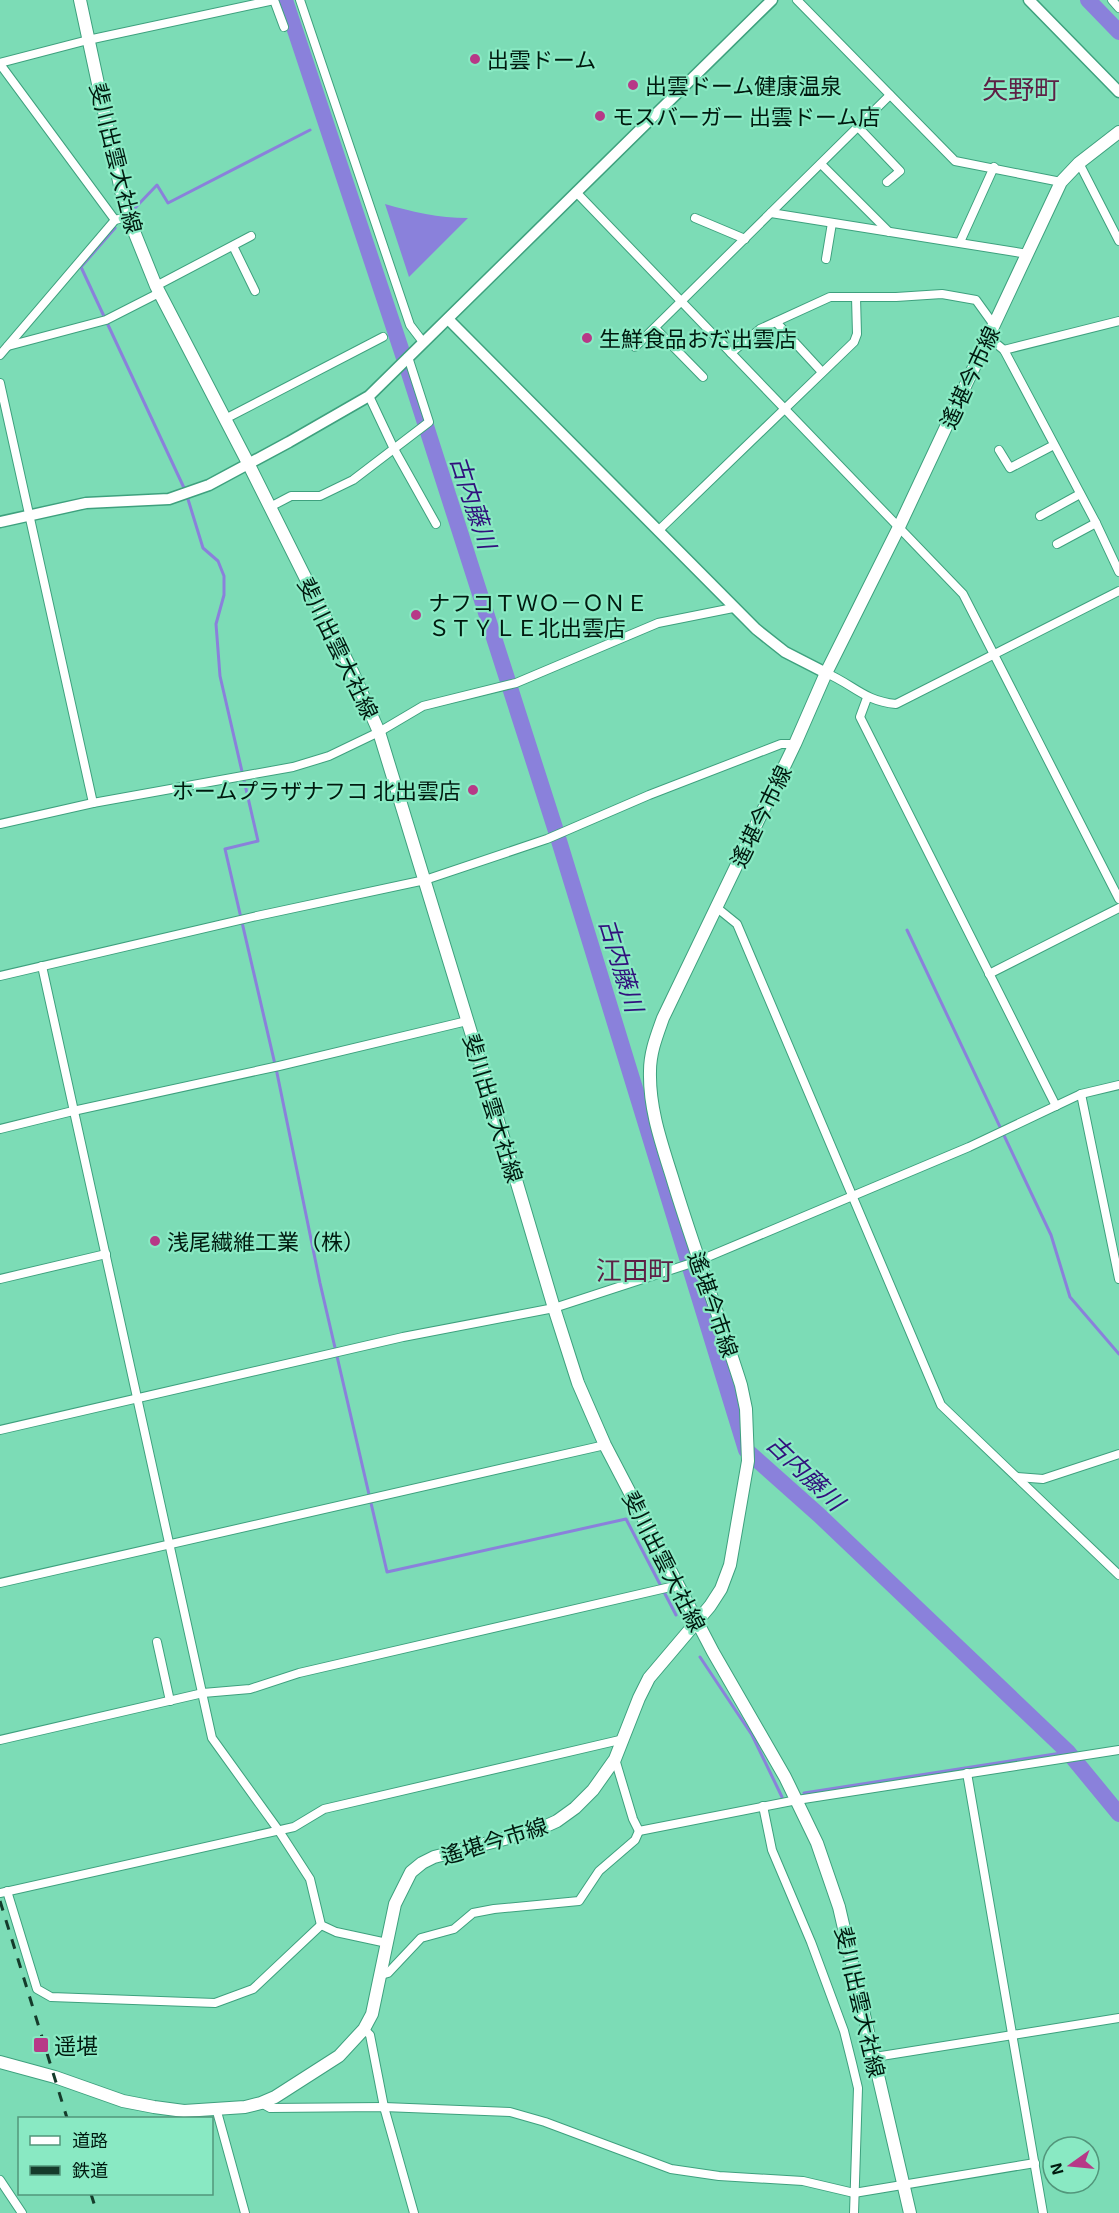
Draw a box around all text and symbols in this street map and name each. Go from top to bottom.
place label: 出雲ドーム [487,46,596,72]
marker: 出雲ドーム [468,52,482,66]
place label: 出雲ドーム健康温泉 [645,72,842,98]
district label: 矢野町 [982,73,1060,104]
marker: 出雲ドーム健康温泉 [626,78,640,92]
street label: 斐川出雲大社線 [86,80,148,236]
place label: モスバーガー 出雲ドーム店 [612,103,880,129]
marker: モスバーガー 出雲ドーム店 [593,109,607,123]
street label: 遙堪今市線 [934,322,1004,432]
place label: 生鮮食品おだ出雲店 [599,325,797,351]
marker: 生鮮食品おだ出雲店 [580,331,594,345]
water label: 古内藤川 [445,452,504,555]
street label: 斐川出雲大社線 [294,573,384,723]
place label: ナフコＴＷＯ－ＯＮＥ ＳＴＹＬＥ北出雲店 [428,589,648,640]
marker: ナフコＴＷＯ－ＯＮＥ ＳＴＹＬＥ北出雲店 [409,608,423,622]
street label: 遙堪今市線 [724,761,796,871]
place label: ホームプラザナフコ 北出雲店 [172,777,461,803]
marker: ホームプラザナフコ 北出雲店 [466,783,480,797]
water label: 古内藤川 [594,915,651,1018]
street label: 斐川出雲大社線 [459,1031,529,1185]
place label: 浅尾繊維工業（株） [167,1228,365,1254]
marker: 浅尾繊維工業（株） [148,1234,162,1248]
street label: 遙堪今市線 [684,1248,744,1360]
district label: 江田町 [596,1254,674,1285]
water label: 古内藤川 [761,1428,853,1518]
street label: 斐川出雲大社線 [618,1486,712,1636]
street label: 遙堪今市線 [438,1811,550,1869]
street label: 斐川出雲大社線 [831,1924,891,2080]
place label: 遥堪 [54,2032,98,2058]
marker: 遥堪 [32,2036,50,2054]
legend [18,2117,213,2195]
text: 道路 [72,2129,108,2151]
north arrow [1041,2135,1101,2195]
text: 鉄道 [72,2159,108,2181]
text: N [1045,2161,1067,2177]

